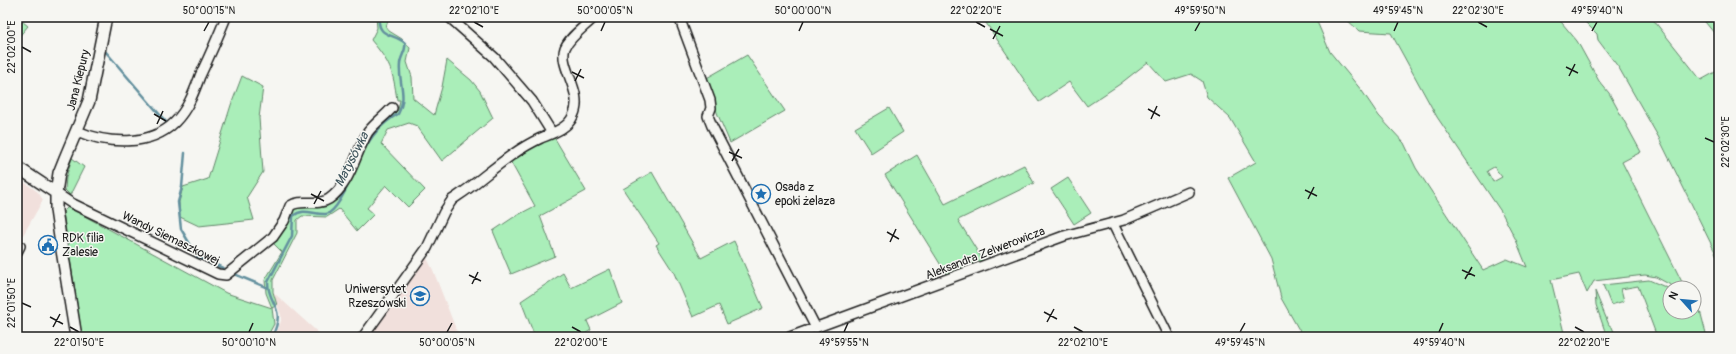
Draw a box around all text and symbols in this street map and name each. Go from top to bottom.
text: 50°00'15"N [183,5,235,17]
text: 22°02'10"E [449,5,499,17]
text: 50°00'05"N [577,5,633,17]
text: 50°00'00"N [775,5,832,17]
text: 22°02'20"E [950,5,1002,17]
text: 49°59'50"N [1175,5,1226,17]
text: 49°59'45"N [1373,5,1423,17]
text: 22°02'30"E [1452,5,1504,17]
text: 49°59'40"N [1571,5,1623,17]
text: 22°02'00"E [6,21,18,73]
street label: Jana Kiepury [64,48,93,112]
text: 22°02'30"E [1720,116,1732,168]
water label: Matysówka [331,129,373,189]
place label: Osada z epoki żelaza [775,180,836,209]
place icon: Osada z epoki żelaza [750,183,772,205]
street label: Wandy Siemaszkowej [120,208,222,269]
street label: Aleksandra Zelwerowicza [923,224,1047,283]
place label: RDK filia Zalesie [62,231,104,260]
public building icon: RDK filia Zalesie [37,234,59,256]
text: 22°01'50"E [6,278,18,328]
north arrow [1662,280,1702,320]
place label: Uniwersytet Rzeszowski [345,282,406,311]
school or university icon: Uniwersytet Rzeszowski [409,285,431,307]
text: N [1666,289,1681,302]
text: 22°01'50"E [54,337,104,349]
text: 50°00'10"N [222,337,276,349]
text: 50°00'05"N [419,337,475,349]
text: 22°02'00"E [555,337,607,349]
text: 49°59'55"N [819,337,869,349]
text: 22°02'10"E [1058,337,1108,349]
text: 49°59'45"N [1215,337,1265,349]
text: 49°59'40"N [1413,337,1465,349]
text: 22°02'20"E [1558,337,1610,349]

